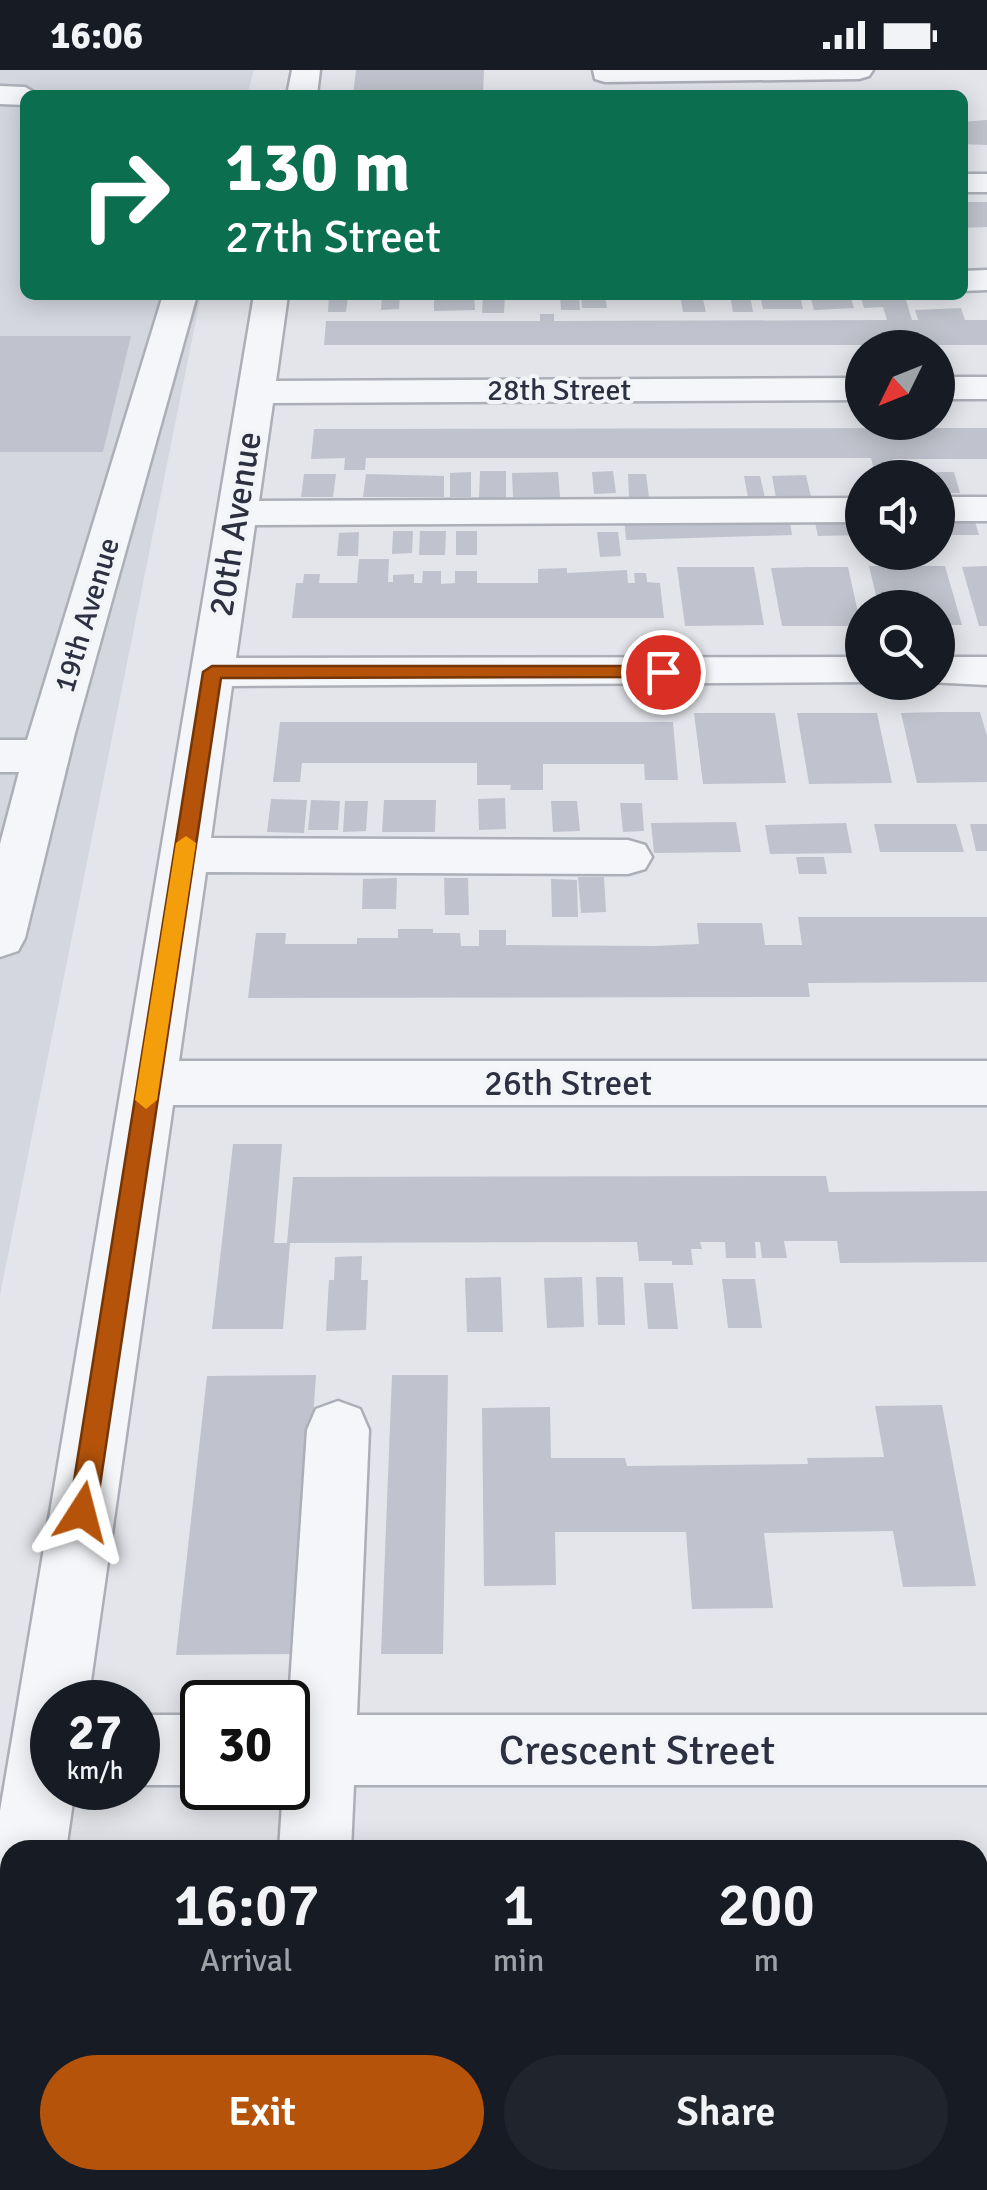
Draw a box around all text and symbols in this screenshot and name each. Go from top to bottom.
text: 16:06 [50,12,143,59]
text: 130 m [225,124,410,210]
icon: right [60,130,190,260]
text: 27th Street [225,210,441,265]
north arrow [845,330,955,440]
map controls [845,330,955,700]
street label: 28th Street [487,372,631,409]
street label: 20th Avenue [199,429,271,619]
button: sound [845,460,955,570]
street label: 19th Avenue [46,533,128,697]
button: search [845,590,955,700]
pin [621,630,706,715]
icon: arrive [636,645,691,700]
street label: 26th Street [484,1062,652,1105]
position arrow [30,1460,134,1564]
speed limit sign: 30 [180,1680,310,1810]
text: 27 [68,1702,122,1764]
street label: Crescent Street [499,1725,775,1776]
text: km/h [67,1755,123,1786]
text: 16:07 [173,1869,320,1943]
text: 1 [502,1869,535,1943]
text: 200 [718,1869,815,1943]
text: Arrival [200,1941,293,1980]
text: min [493,1941,544,1980]
text: m [753,1941,779,1980]
button: Exit [40,2055,484,2170]
button: Share [504,2055,948,2170]

